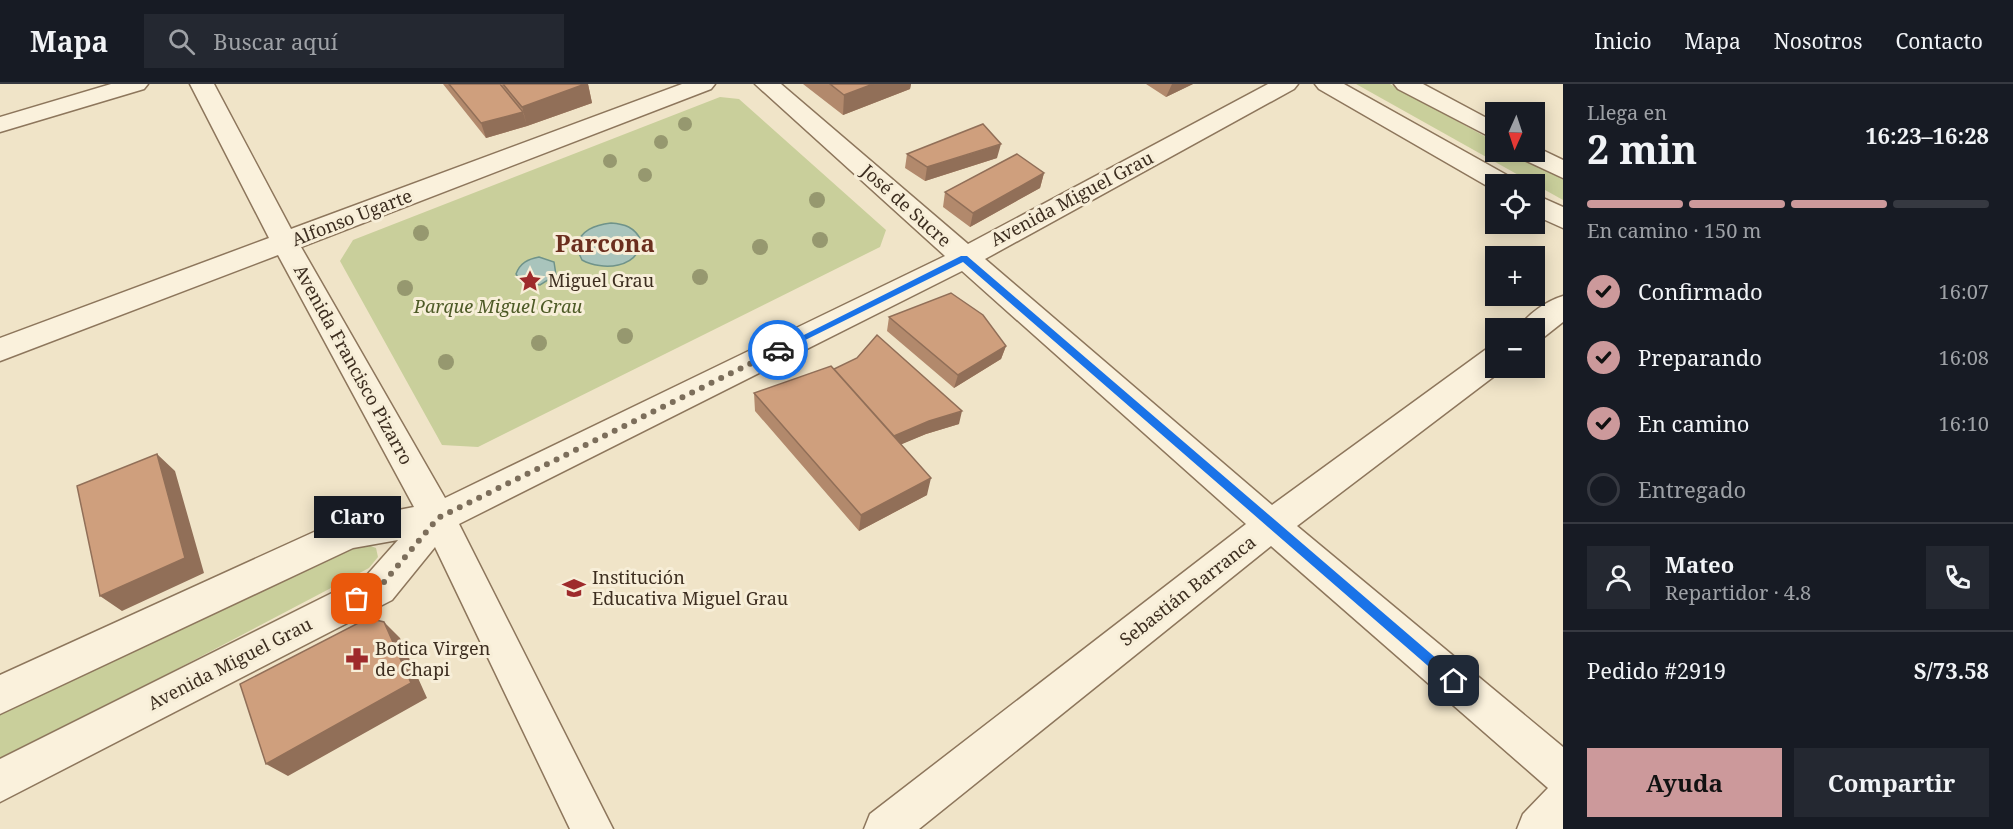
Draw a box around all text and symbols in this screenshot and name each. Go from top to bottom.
search box [144,14,564,68]
text: Mapa [30,22,108,60]
icon: search [165,25,198,58]
text: Buscar aquí [213,26,338,56]
text: Inicio [1594,27,1652,55]
text: Mapa [1685,27,1741,55]
text: Nosotros [1774,27,1862,55]
text: Contacto [1895,27,1983,55]
text: Llega en [1587,99,1667,126]
north arrow [1485,102,1545,162]
map controls [1485,102,1545,378]
text: 16:23–16:28 [1865,120,1989,150]
text: 2 min [1587,122,1697,175]
street label: Avenida Miguel Grau [986,145,1158,251]
street label: José de Sucre [856,158,957,252]
button: locate [1485,174,1545,234]
street label: Alfonso Ugarte [288,183,415,251]
text: En camino · 150 m [1587,217,1761,244]
district label: Parcona [555,226,655,259]
button: + [1485,246,1545,306]
street label: Avenida Francisco Pizarro [289,260,419,469]
place icon: Miguel Grau [517,268,543,294]
place label: Miguel Grau [548,268,655,292]
icon: check [1587,275,1620,308]
text: Confirmado [1638,276,1763,306]
text: 16:07 [1939,278,1989,305]
park label: Parque Miguel Grau [413,294,582,318]
button: − [1485,318,1545,378]
courier [748,320,808,380]
icon: car [762,334,795,367]
icon: check [1587,341,1620,374]
text: Preparando [1638,342,1762,372]
text: 16:08 [1939,344,1989,371]
icon: check [1587,407,1620,440]
text: En camino [1638,408,1750,438]
text: 16:10 [1939,410,1989,437]
text: Entregado [1638,474,1746,504]
callout: Claro [314,497,400,539]
text: Claro [330,503,385,530]
street label: Sebastián Barranca [1114,530,1260,651]
button: person [1587,546,1650,609]
button: phone [1926,546,1989,609]
text: Mateo [1665,549,1734,579]
place label: Institución Educativa Miguel Grau [592,565,789,610]
pin [331,573,382,624]
school or university icon: Institución Educativa Miguel Grau [561,575,587,601]
text: Repartidor · 4.8 [1665,579,1811,606]
icon: bag [340,582,373,615]
street label: Avenida Miguel Grau [143,611,316,715]
place label: Botica Virgen de Chapi [375,636,491,681]
pharmacy icon: Botica Virgen de Chapi [344,646,370,672]
pin [1428,655,1479,706]
text: Pedido #2919 [1587,655,1726,685]
text: S/73.58 [1914,655,1989,685]
icon: home [1437,664,1470,697]
button: Ayuda [1587,748,1782,817]
button: Compartir [1794,748,1989,817]

